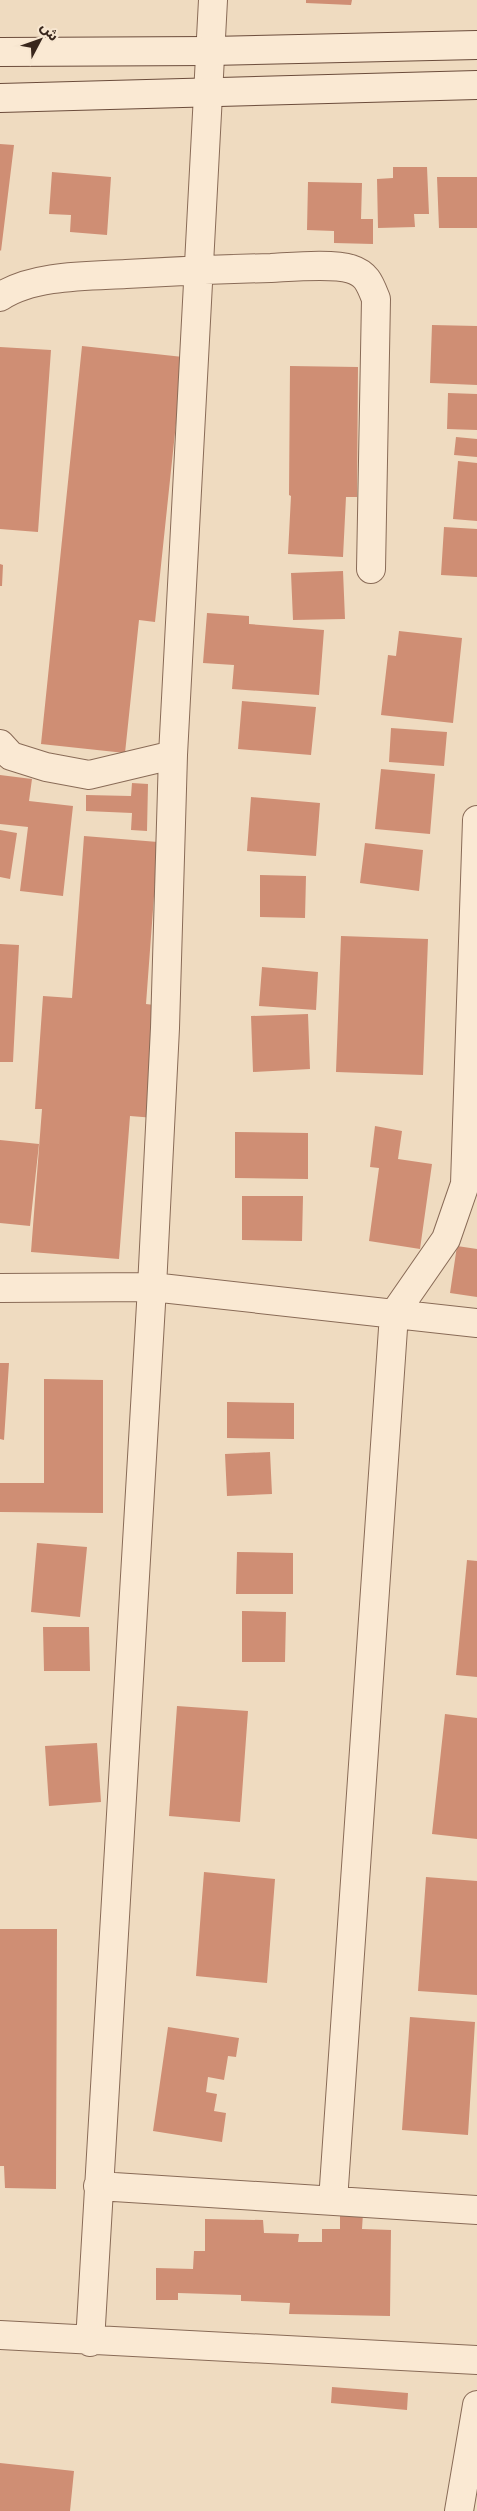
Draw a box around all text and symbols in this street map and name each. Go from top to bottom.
north arrow [15,15,65,65]
text: ش [37,18,64,45]

